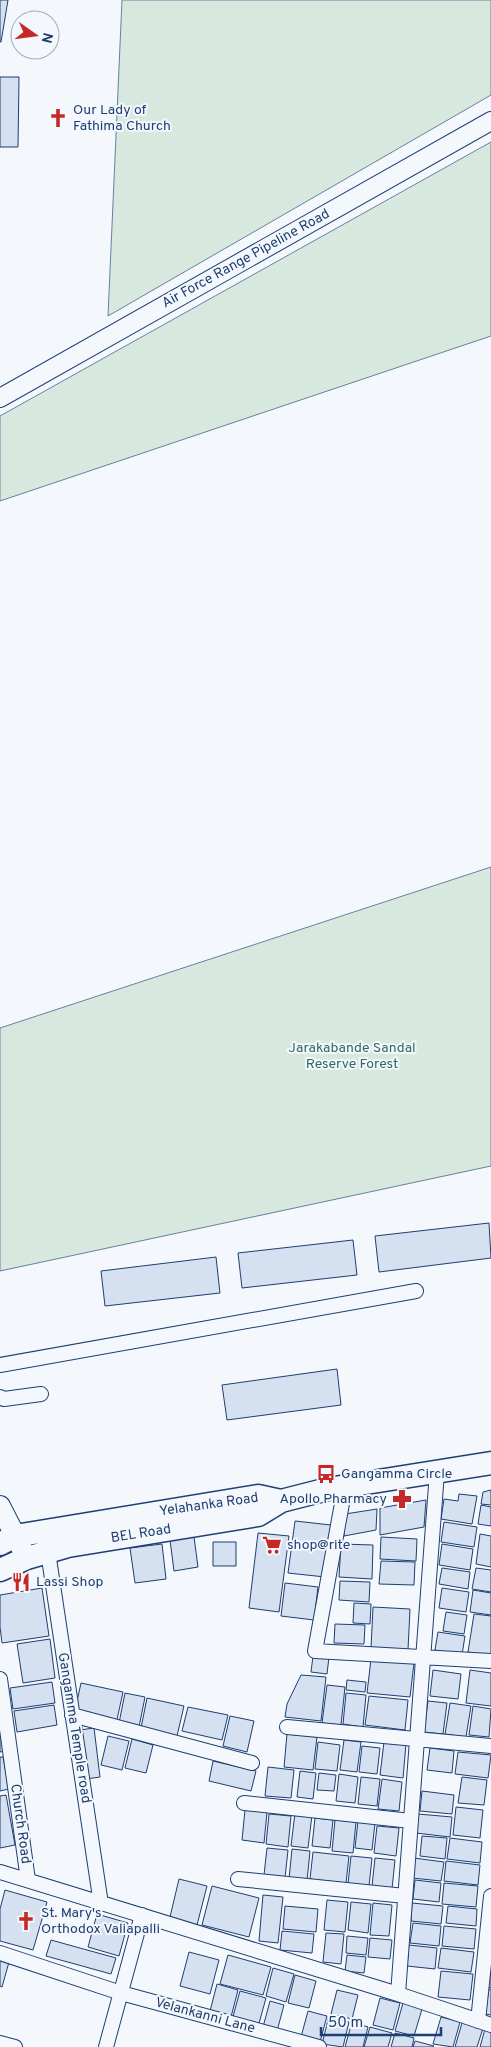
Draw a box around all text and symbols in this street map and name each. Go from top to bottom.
north arrow [10,10,60,60]
text: N [37,31,56,45]
place label: Our Lady of Fathima Church [73,102,171,135]
church icon: Our Lady of Fathima Church [47,107,69,129]
street label: Air Force Range Pipeline Road [159,206,333,312]
park label: Jarakabande Sandal Reserve Forest [288,1040,416,1073]
bus stop icon: Gangamma Circle [315,1463,337,1485]
place label: Gangamma Circle [341,1466,452,1483]
pharmacy icon: Apollo Pharmacy [391,1488,413,1510]
street label: Yelahanka Road [158,1490,260,1520]
place label: Apollo Pharmacy [279,1491,387,1508]
street label: BEL Road [110,1521,172,1547]
supermarket icon: shop@rite [261,1534,283,1556]
place label: shop@rite [287,1537,350,1554]
restaurant icon: Lassi Shop [10,1571,32,1593]
place label: Lassi Shop [36,1574,103,1591]
street label: Gangamma Temple road [54,1651,94,1805]
street label: Church Road [6,1783,34,1865]
place label: St. Mary's Orthodox Valiapalli [41,1905,160,1938]
church icon: St. Mary's Orthodox Valiapalli [15,1910,37,1932]
street label: Velankanni Lane [153,1994,257,2038]
scale bar [321,2004,441,2036]
text: 50 m [328,2014,363,2033]

